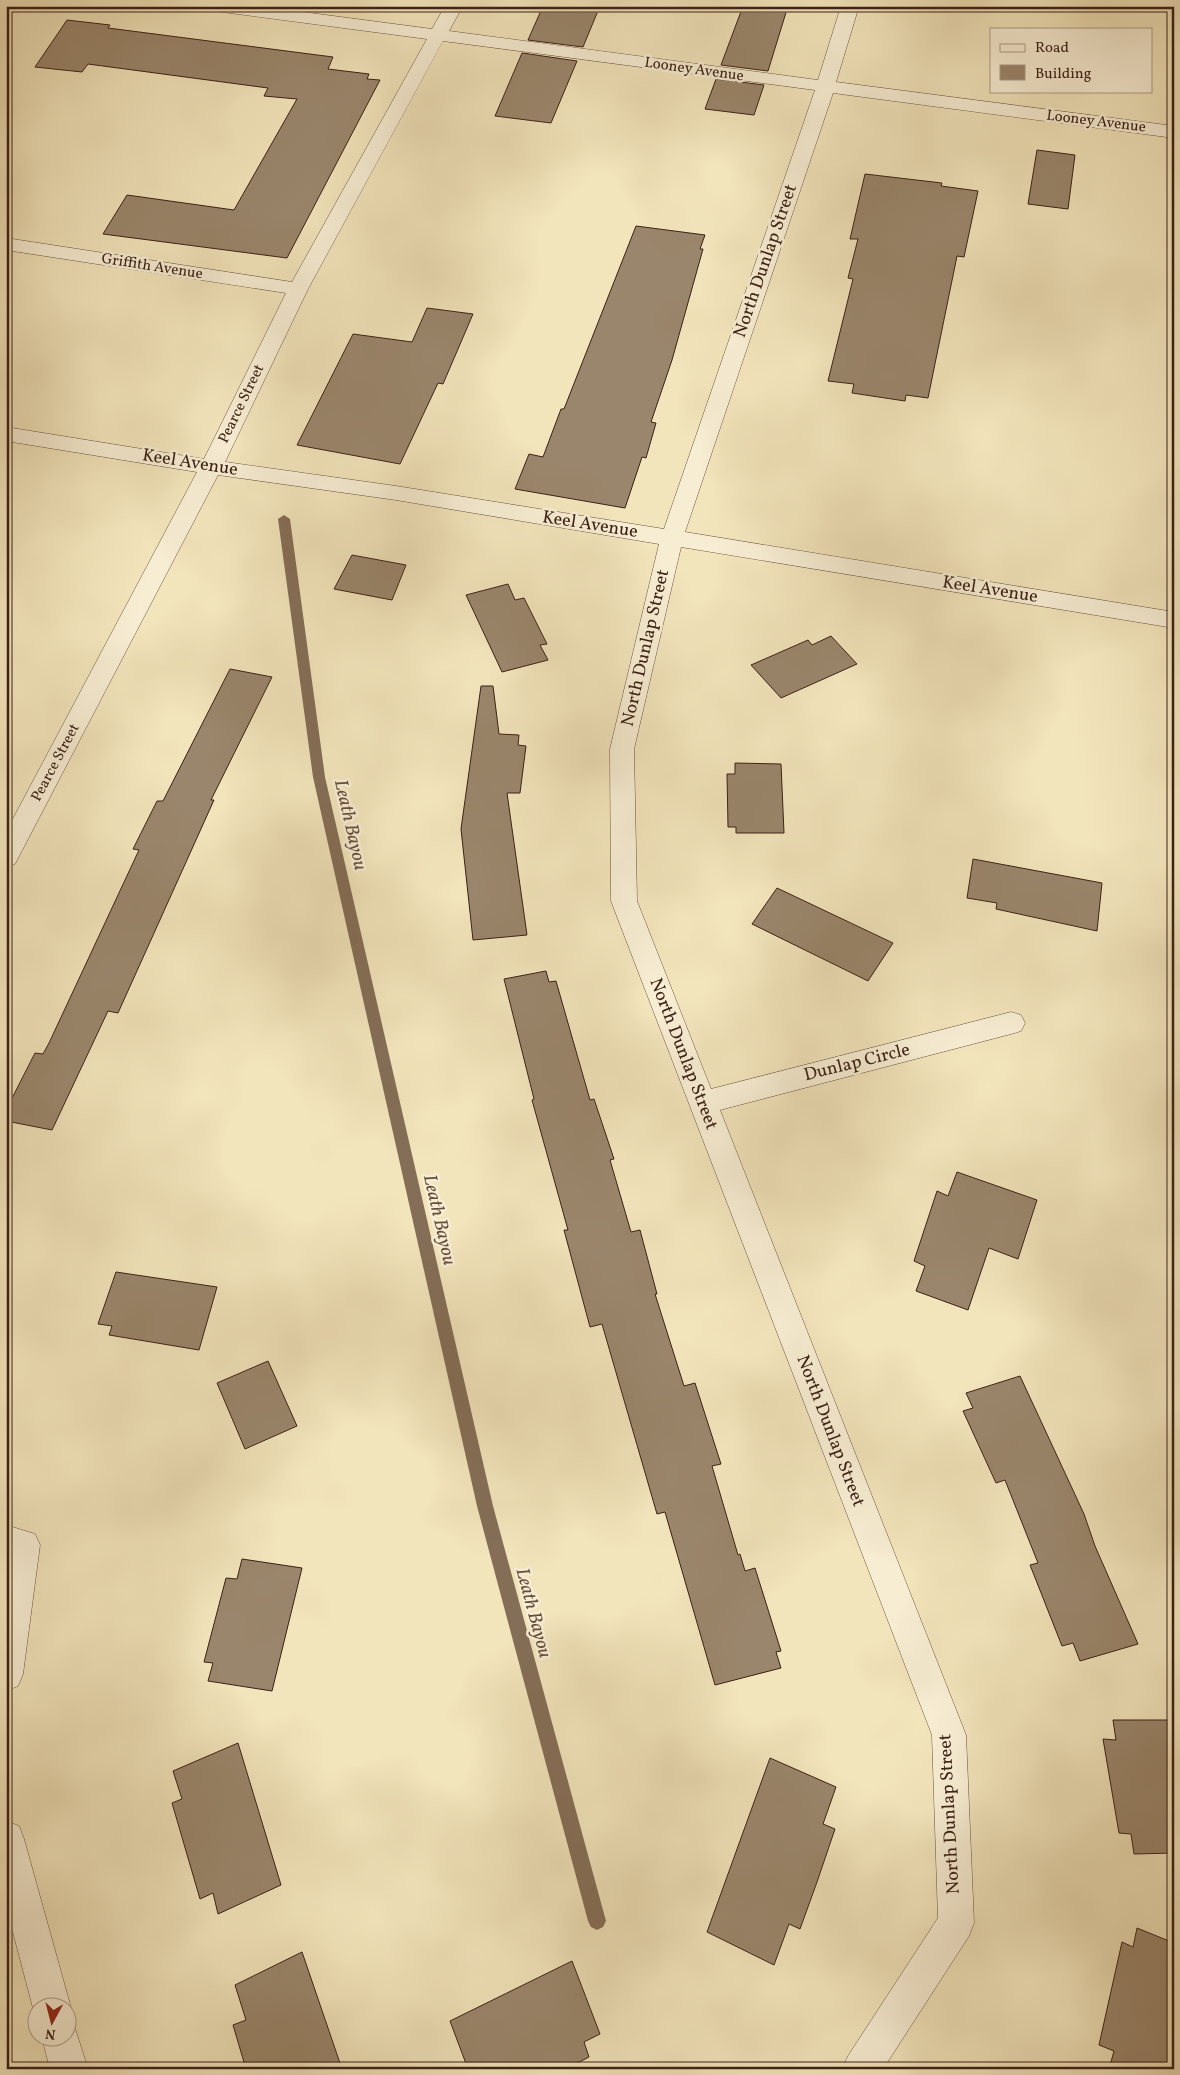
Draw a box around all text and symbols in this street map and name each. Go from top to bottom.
legend [990,28,1152,92]
text: Road [1035,38,1069,59]
street label: Looney Avenue [643,53,745,87]
text: Building [1035,64,1092,85]
street label: Looney Avenue [1045,105,1147,139]
street label: North Dunlap Street [728,181,804,341]
street label: Griffith Avenue [100,249,204,285]
street label: Pearce Street [214,361,270,447]
street label: Keel Avenue [140,443,240,483]
street label: Keel Avenue [540,505,640,545]
street label: North Dunlap Street [616,567,676,729]
street label: Keel Avenue [940,570,1040,610]
street label: Pearce Street [27,720,85,806]
water label: Leath Bayou [327,777,373,873]
street label: North Dunlap Street [643,975,723,1133]
street label: Dunlap Circle [801,1038,913,1088]
water label: Leath Bayou [416,1172,462,1268]
street label: North Dunlap Street [790,1352,870,1510]
water label: Leath Bayou [508,1565,558,1661]
street label: North Dunlap Street [933,1733,967,1895]
north arrow [28,1998,78,2048]
text: N [44,2023,57,2043]

